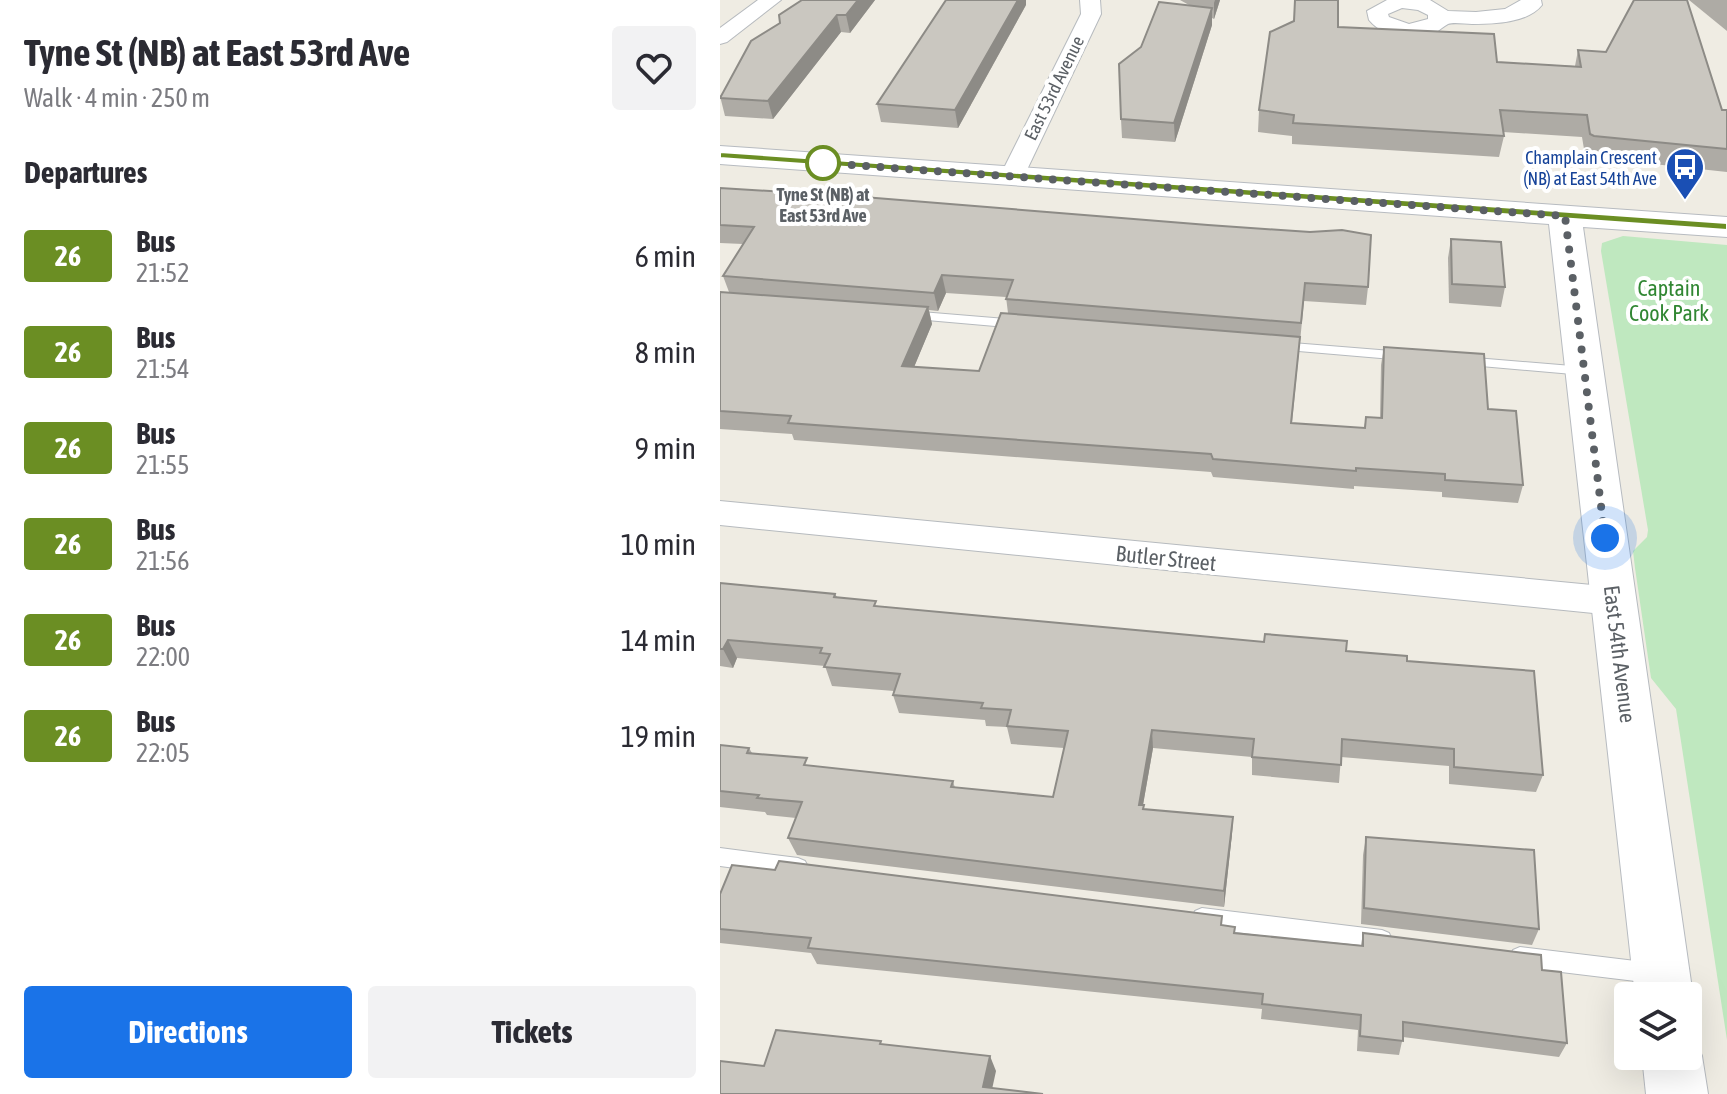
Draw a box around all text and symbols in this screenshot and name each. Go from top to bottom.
button: heart [612,26,696,110]
text: Tyne St (NB) at East 53rd Ave [24,31,410,74]
street label: East 53rd Avenue [1020,33,1088,143]
text: Walk · 4 min · 250 m [24,83,210,113]
marker: Tyne St (NB) at East 53rd Ave [806,146,840,180]
bus stop icon: Champlain Crescent (NB) at East 54th Ave [1664,146,1706,201]
place label: Champlain Crescent (NB) at East 54th Ave [1523,147,1657,189]
text: Departures [24,155,147,189]
place label: Tyne St (NB) at East 53rd Ave [777,184,870,226]
text: Bus [136,224,175,258]
text: 6 min [635,239,696,273]
text: 26 [55,240,81,272]
text: 21:52 [136,258,190,288]
park label: Captain Cook Park [1629,275,1709,326]
text: Bus [136,320,175,354]
text: 8 min [635,335,696,369]
text: 26 [55,336,81,368]
text: 21:54 [136,354,190,384]
text: Bus [136,416,175,450]
text: 9 min [635,431,696,465]
text: 26 [55,432,81,464]
text: 21:55 [136,450,190,480]
text: Bus [136,512,175,546]
your location [1585,518,1625,558]
text: 10 min [621,527,696,561]
text: 26 [55,528,81,560]
street label: Butler Street [1115,540,1217,576]
text: 21:56 [136,546,190,576]
street label: East 54th Avenue [1599,584,1641,724]
text: Bus [136,608,175,642]
text: 14 min [621,623,696,657]
text: 26 [55,624,81,656]
text: 22:00 [136,642,190,672]
text: Bus [136,704,175,738]
text: 19 min [621,719,696,753]
text: 26 [55,720,81,752]
text: 22:05 [136,738,190,768]
map controls [1614,982,1702,1070]
button: layers [1614,982,1702,1070]
button: Directions [24,986,352,1078]
button: Tickets [368,986,696,1078]

